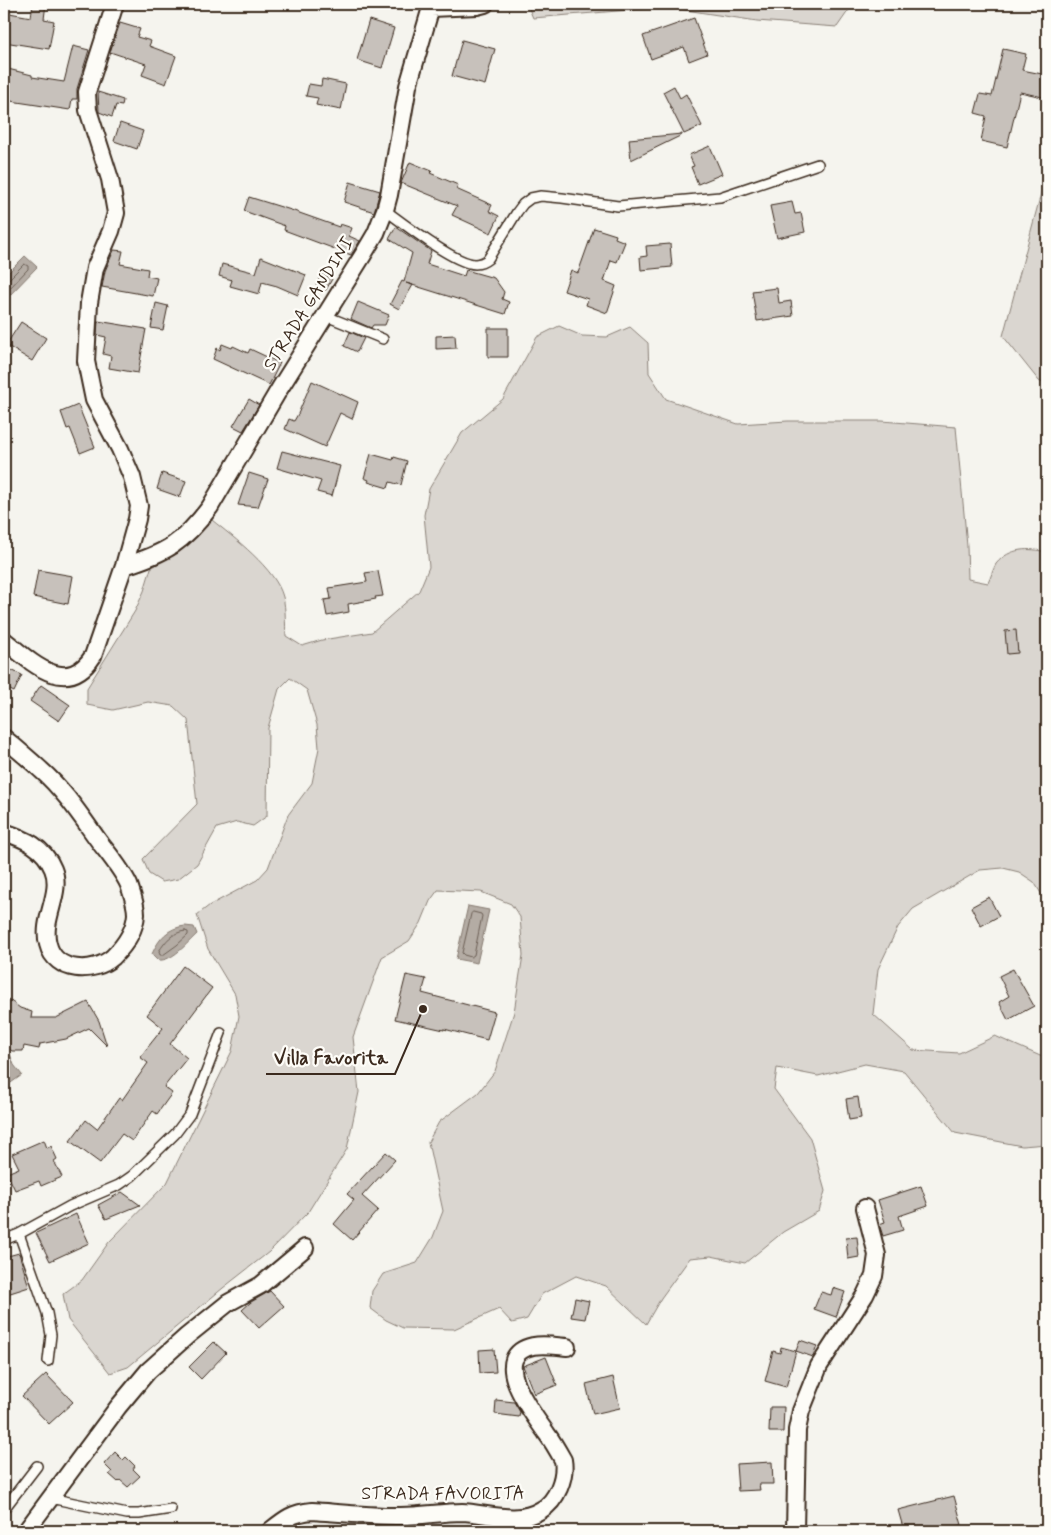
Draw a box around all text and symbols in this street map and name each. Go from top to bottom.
street label: STRADA GANDINI [258,233,360,375]
callout: Villa Favorita [266,1040,395,1074]
text: Villa Favorita [274,1046,389,1071]
street label: STRADA FAVORITA [361,1482,525,1506]

